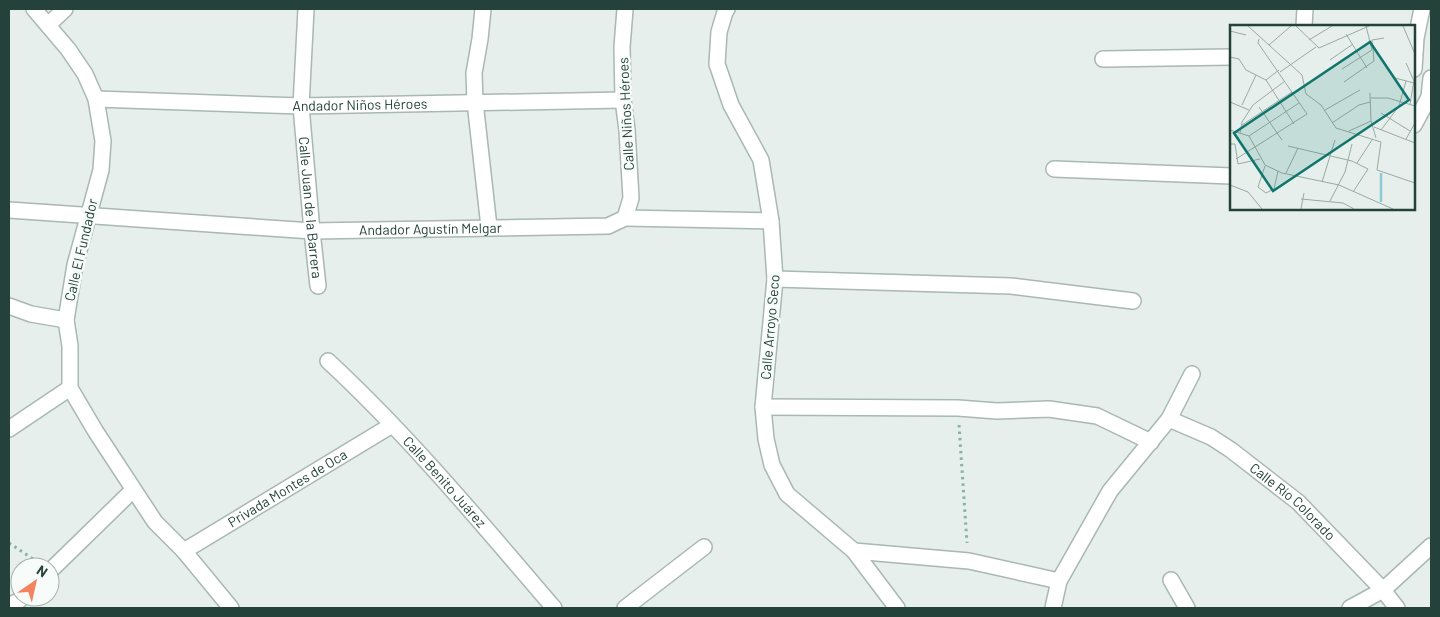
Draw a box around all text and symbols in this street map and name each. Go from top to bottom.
inset map [1230,25,1415,210]
street label: Calle Niños Héroes [614,57,637,171]
street label: Andador Niños Héroes [292,95,428,114]
street label: Calle Juan de la Barrera [296,136,326,279]
street label: Calle El Fundador [60,197,101,303]
street label: Andador Agustín Melgar [359,219,502,238]
street label: Calle Arroyo Seco [756,274,783,380]
street label: Calle Benito Juárez [400,432,490,531]
street label: Privada Montes de Oca [225,445,350,530]
street label: Calle Río Colorado [1247,459,1339,544]
north arrow [10,557,60,607]
text: N [34,561,51,580]

